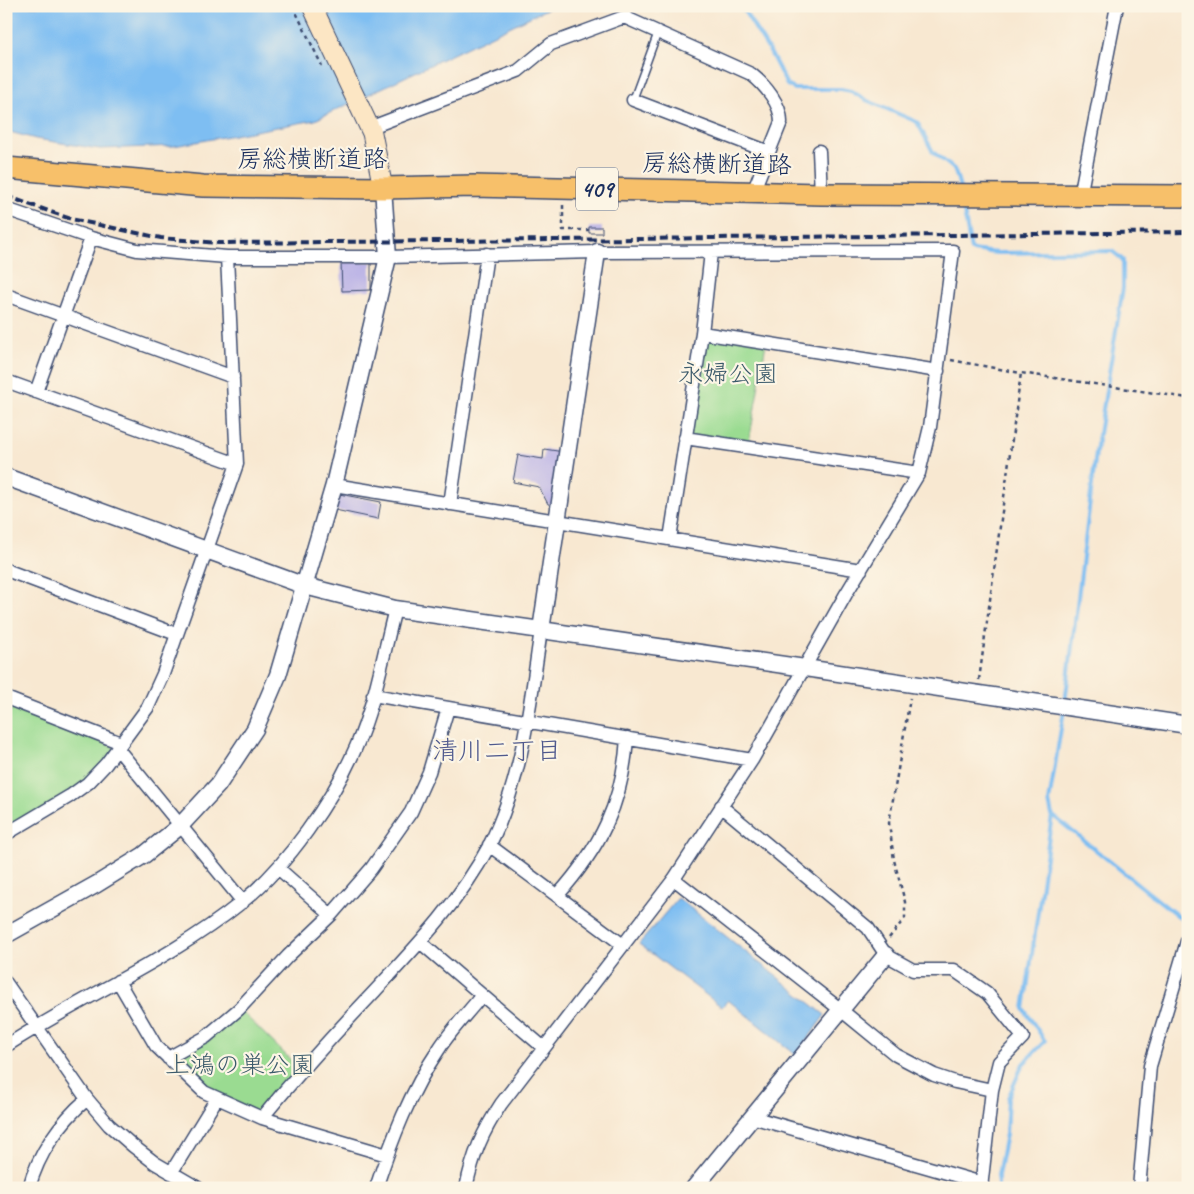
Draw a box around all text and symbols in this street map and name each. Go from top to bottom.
street label: 房総横断道路 [237,143,387,175]
street label: 房総横断道路 [642,147,792,181]
road number: 409 [576,168,618,210]
park label: 永婦公園 [678,358,778,390]
district label: 清川二丁目 [432,734,562,767]
park label: 上鴻の巣公園 [165,1049,315,1081]

